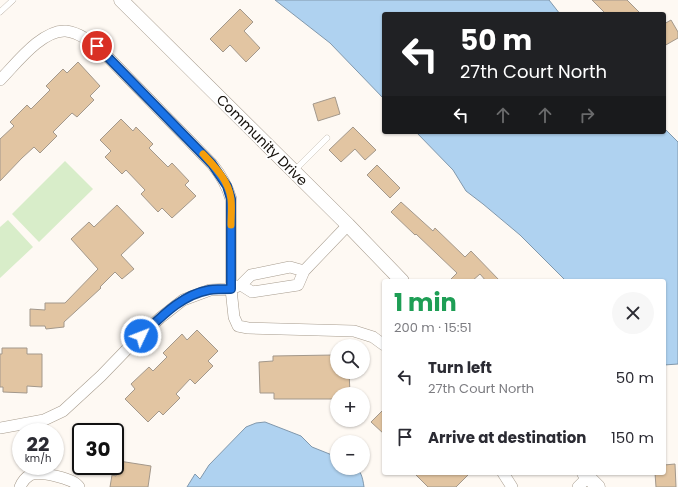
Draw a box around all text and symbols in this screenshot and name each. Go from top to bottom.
text: 50 m [460,21,532,60]
icon: left [394,28,446,80]
pin [80,29,114,63]
icon: arrive [86,35,108,57]
text: 27th Court North [460,59,607,84]
street label: Community Drive [212,90,312,190]
icon: left [450,104,472,126]
icon: ahead [492,104,514,126]
icon: ahead [534,104,556,126]
icon: right [576,104,598,126]
text: 1 min [394,286,457,319]
button: close [612,292,654,334]
position arrow [120,315,162,357]
text: 200 m · 15:51 [394,318,472,337]
map controls [330,339,370,475]
button: search [330,339,370,379]
text: Turn left [428,357,492,378]
icon: left [394,366,416,388]
text: 50 m [616,367,654,388]
text: 27th Court North [428,379,534,398]
button: + [330,387,370,427]
speed limit sign: 30 [72,423,124,475]
icon: arrive [394,426,416,448]
text: Arrive at destination [428,427,586,448]
text: 150 m [611,427,654,448]
text: 22 [27,430,49,458]
button: − [330,435,370,475]
text: km/h [25,451,51,466]

